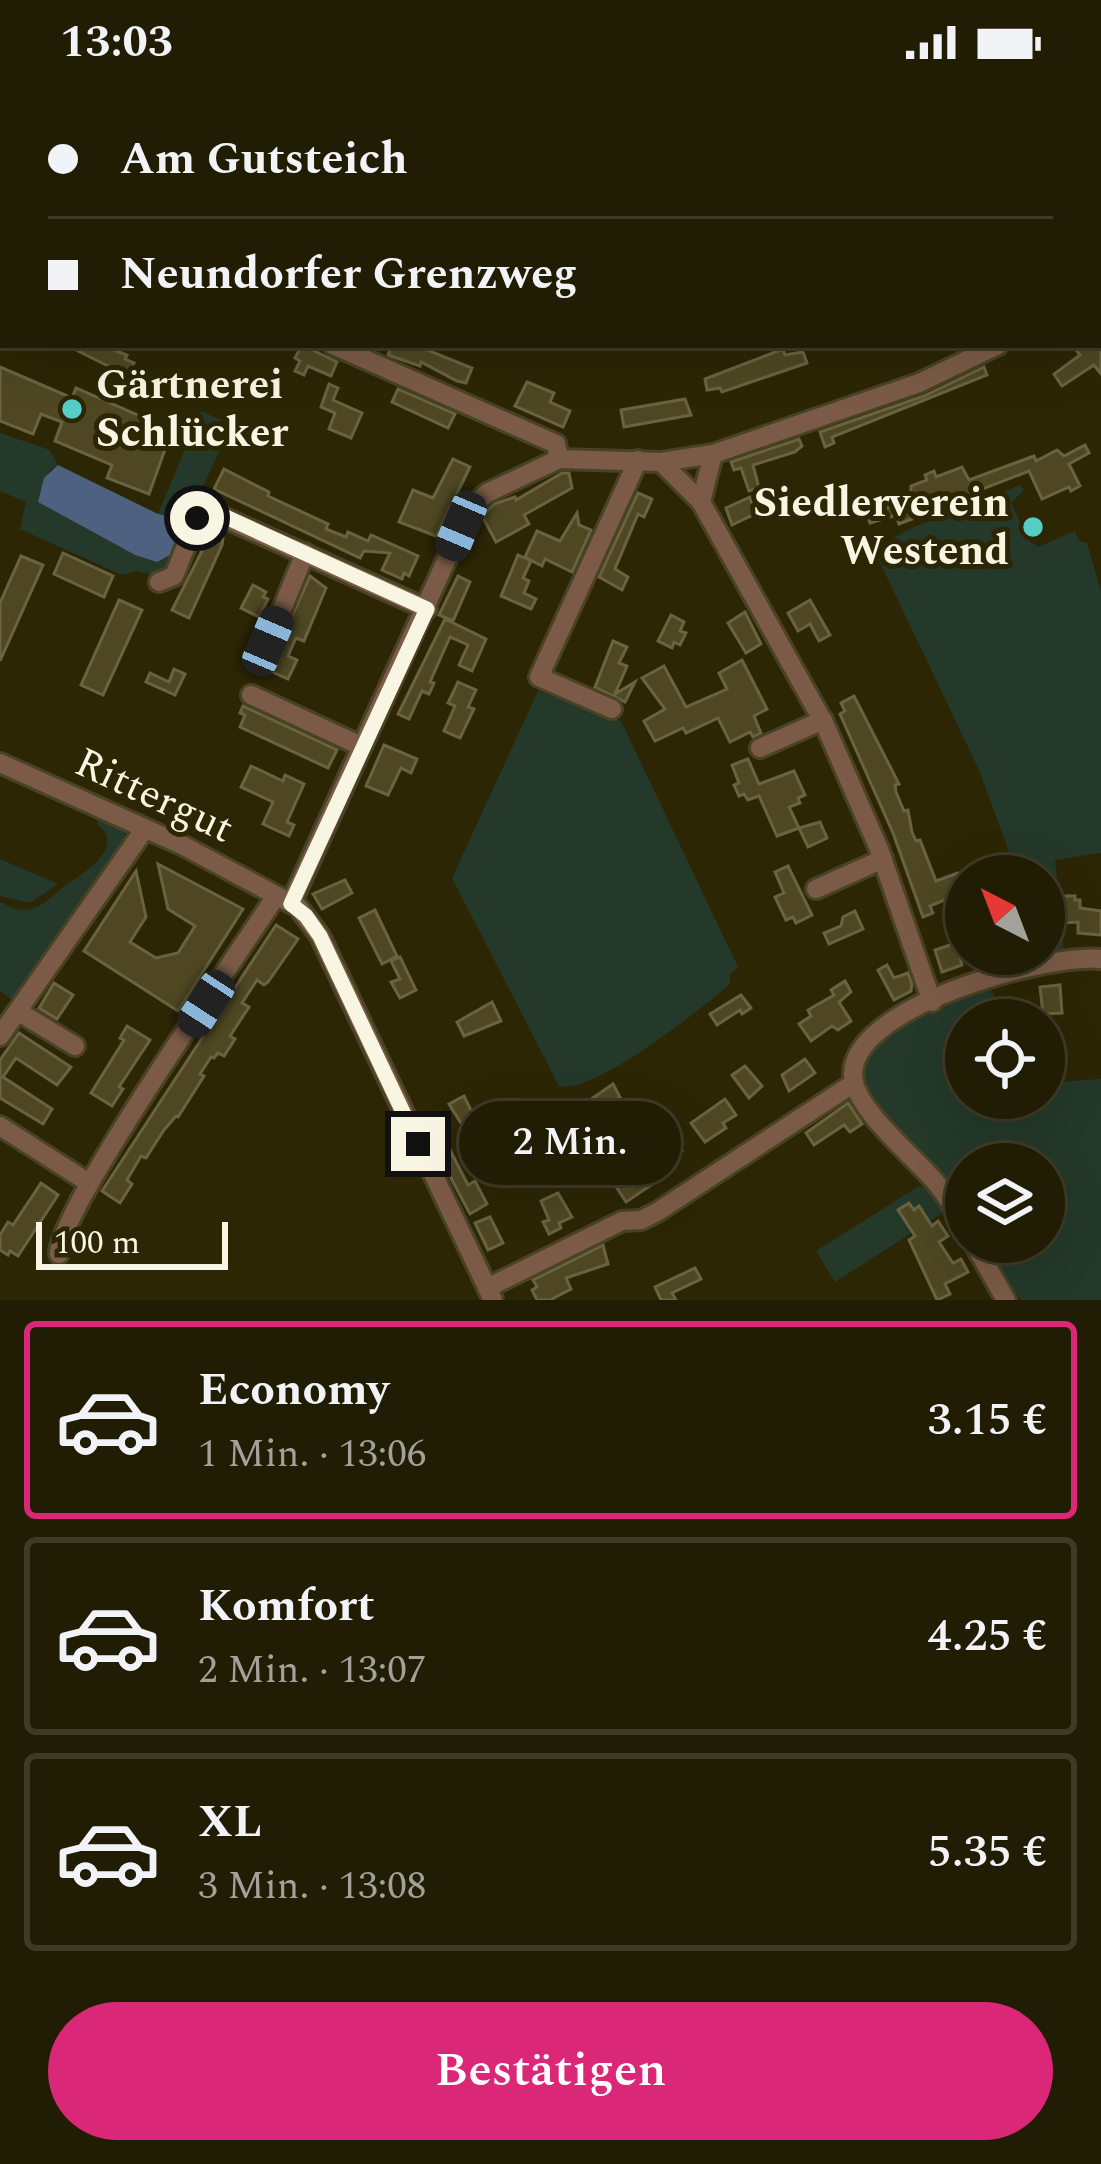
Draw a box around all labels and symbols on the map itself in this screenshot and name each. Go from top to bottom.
place label: Gärtnerei Schlücker [96,354,289,465]
marker: Gärtnerei Schlücker [59,396,85,422]
place label: Siedlerverein Westend [753,472,1009,583]
car [430,486,492,566]
route start [170,491,224,545]
marker: Siedlerverein Westend [1020,514,1046,540]
car [237,601,299,681]
street label: Rittergut [64,732,244,860]
north arrow [945,855,1065,975]
car [171,964,241,1044]
callout: 2 Min. [460,1102,682,1186]
route end [391,1117,445,1171]
scale bar [36,1216,228,1269]

